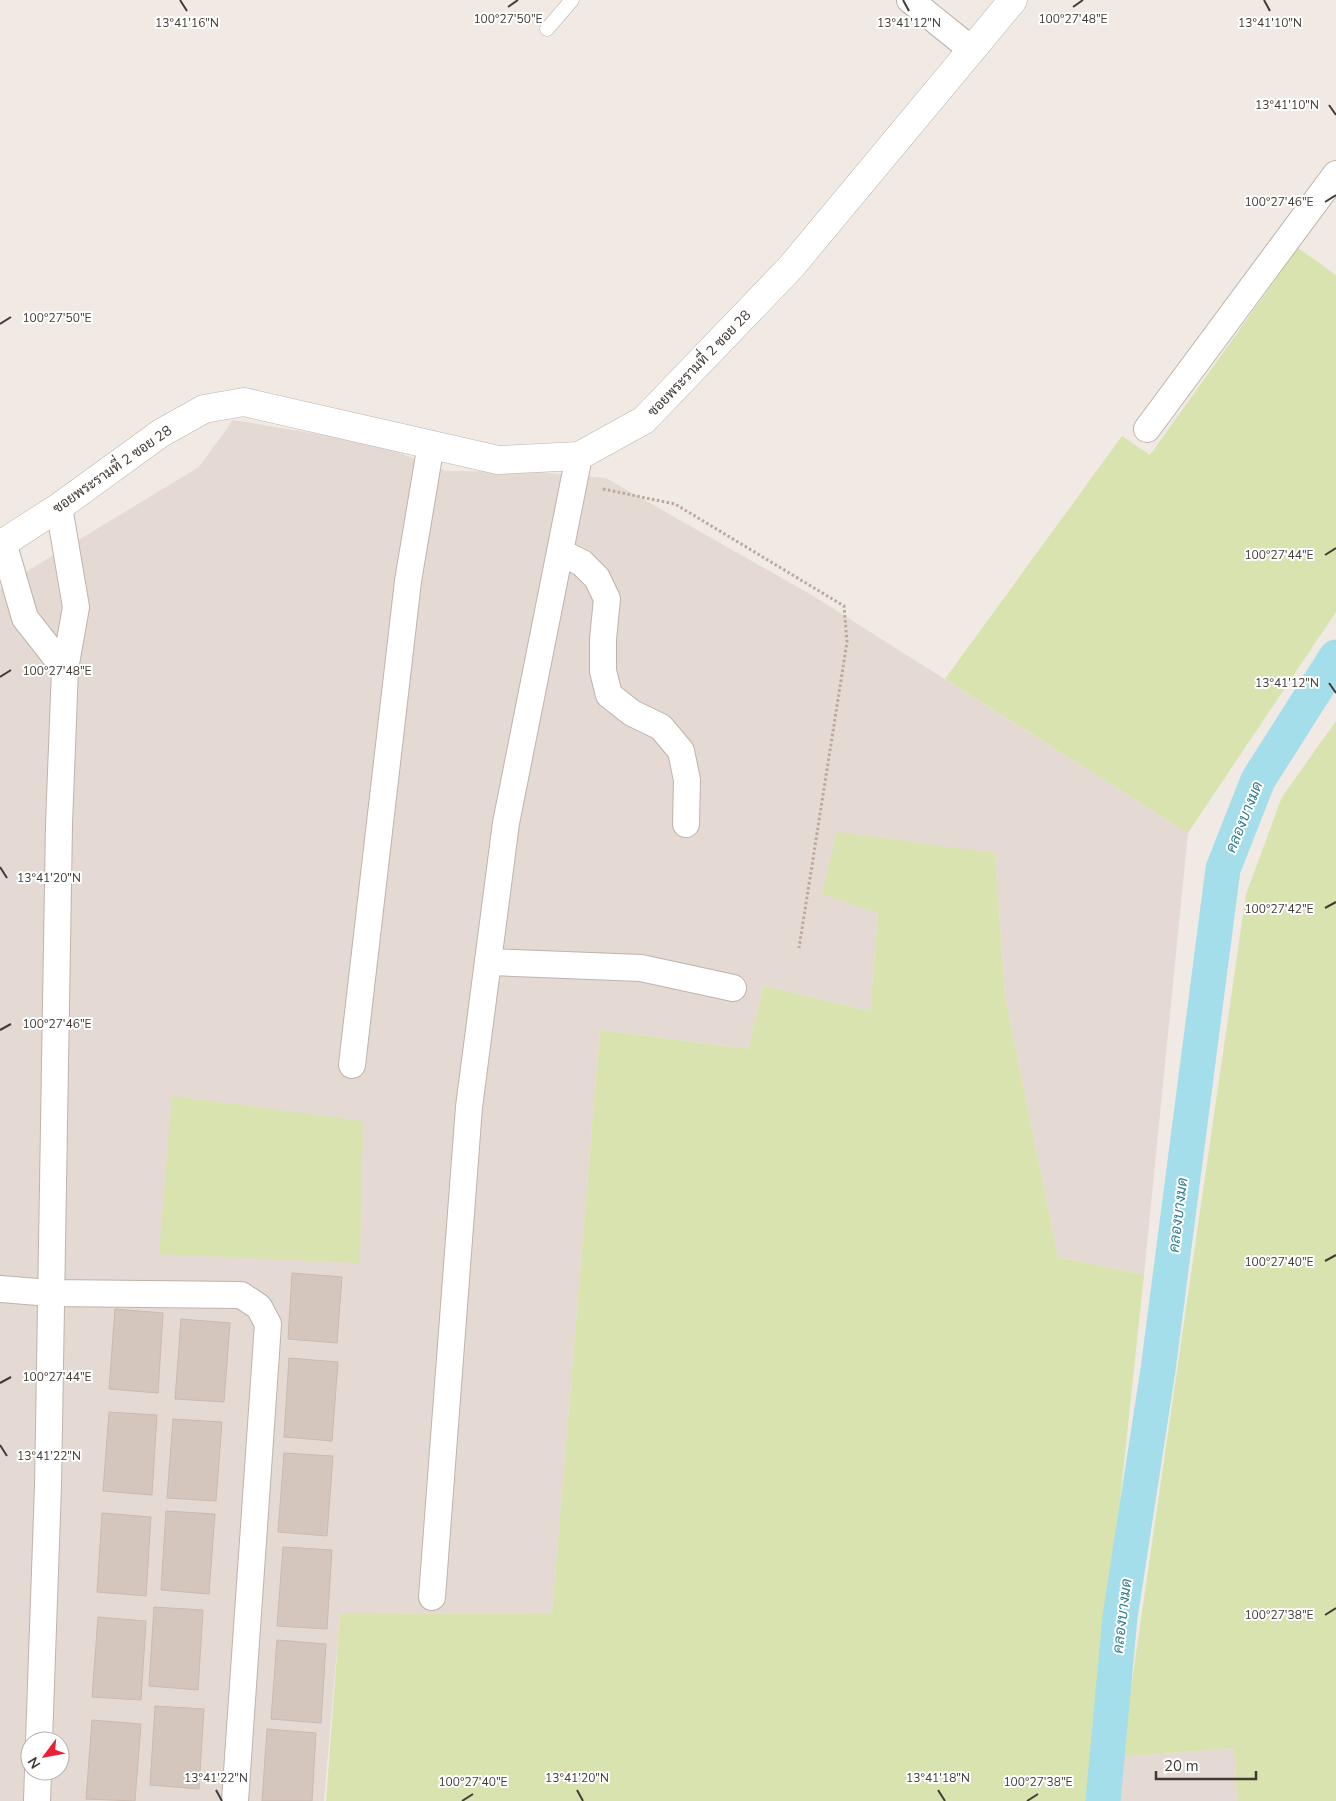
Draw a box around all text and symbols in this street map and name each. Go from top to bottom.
text: 100°27'50"E [473,11,543,27]
text: 100°27'48"E [1038,11,1108,27]
text: 13°41'16"N [155,15,219,31]
text: 13°41'12"N [877,15,941,31]
text: 13°41'10"N [1238,15,1302,31]
text: 13°41'10"N [1255,97,1319,113]
text: 100°27'46"E [1244,194,1314,210]
street label: ซอยพระรามที่ 2 ซอย 28 [641,304,755,421]
text: 100°27'50"E [22,310,92,326]
street label: ซอยพระรามที่ 2 ซอย 28 [47,419,176,518]
text: 100°27'44"E [1244,547,1314,563]
text: 100°27'48"E [22,663,92,679]
text: 13°41'12"N [1255,675,1319,691]
water label: คลองบางมด [1221,778,1267,856]
text: 13°41'20"N [17,870,81,886]
text: 100°27'42"E [1244,901,1314,917]
text: 100°27'46"E [22,1016,92,1032]
water label: คลองบางมด [1163,1176,1193,1254]
text: 100°27'40"E [1244,1254,1314,1270]
text: 100°27'44"E [22,1369,92,1385]
text: 13°41'22"N [17,1448,81,1464]
water label: คลองบางมด [1107,1577,1137,1655]
text: 100°27'38"E [1244,1607,1314,1623]
north arrow [20,1731,70,1781]
scale bar [1156,1748,1256,1780]
text: N [24,1753,45,1772]
text: 20 m [1164,1756,1199,1776]
text: 13°41'22"N [184,1770,248,1786]
text: 13°41'20"N [545,1770,609,1786]
text: 13°41'18"N [906,1770,970,1786]
text: 100°27'40"E [438,1774,508,1790]
text: 100°27'38"E [1003,1774,1073,1790]

